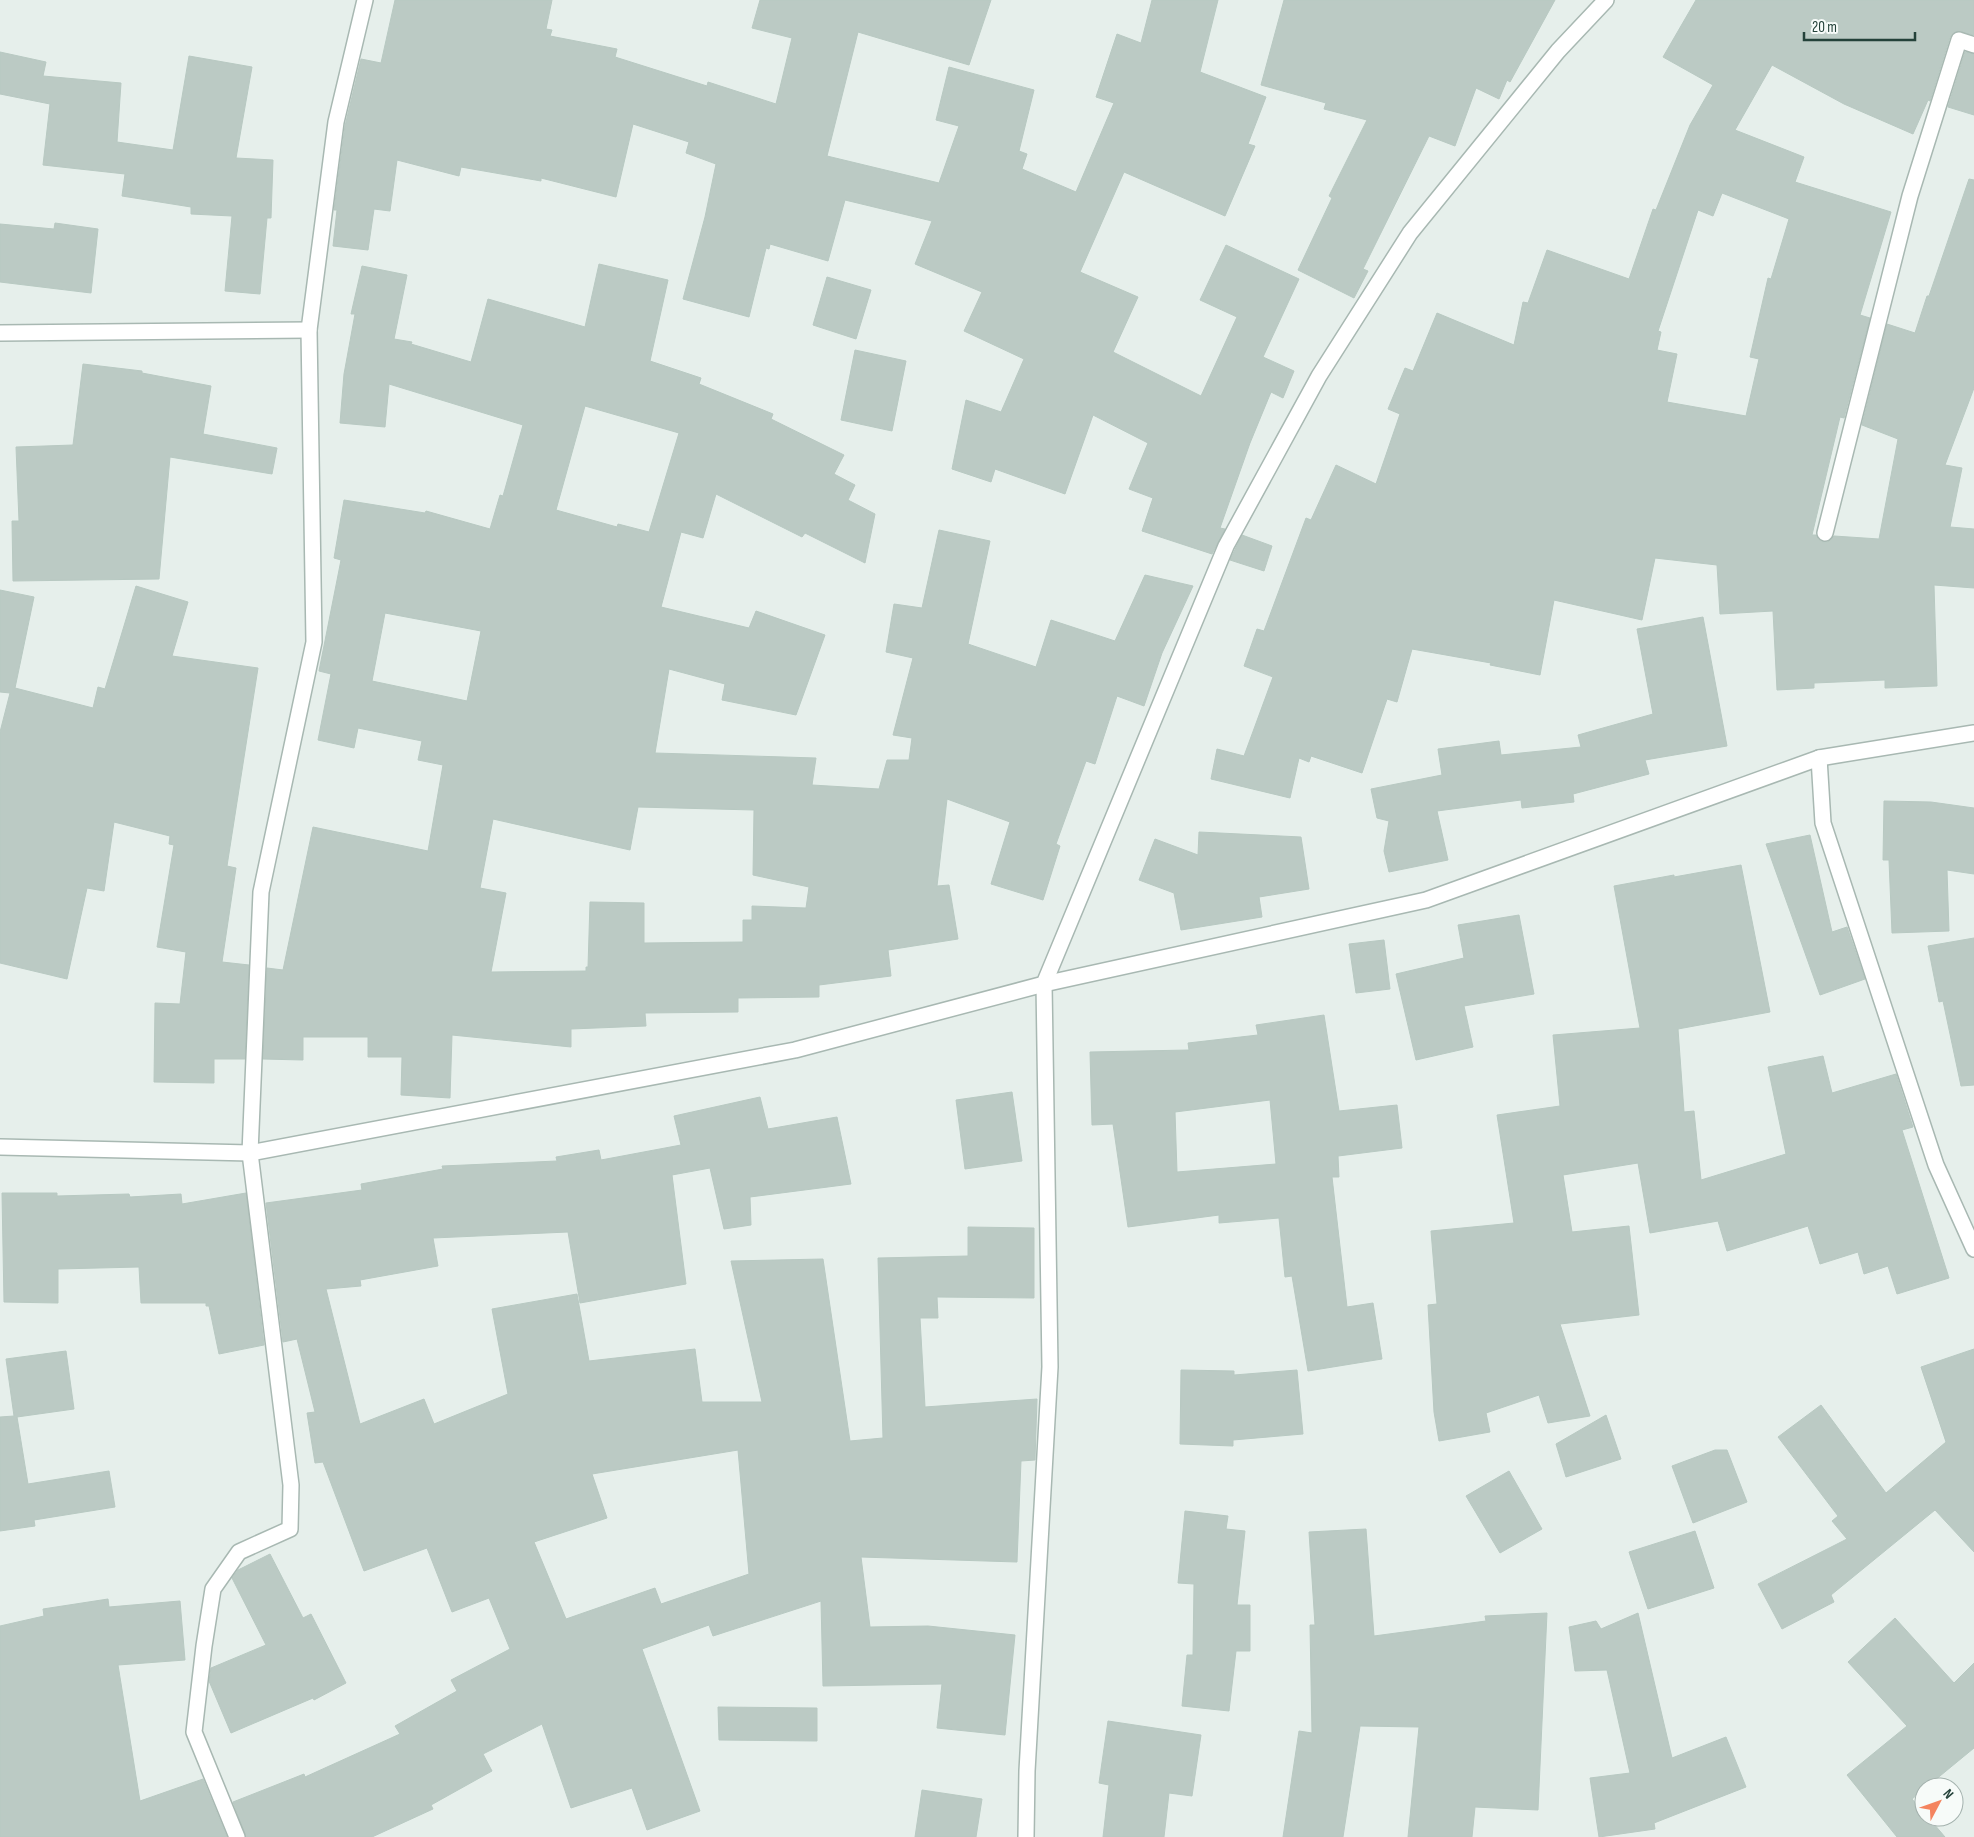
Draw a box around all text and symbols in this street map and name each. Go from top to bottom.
scale bar [1804,10,1915,42]
text: 20 m [1812,18,1837,37]
north arrow [1914,1777,1964,1827]
text: N [1940,1785,1957,1802]

